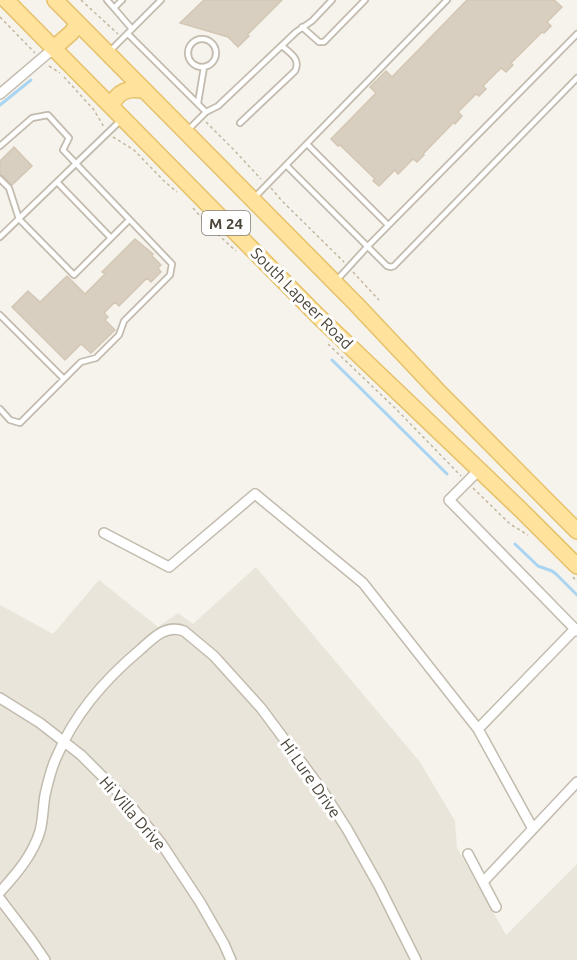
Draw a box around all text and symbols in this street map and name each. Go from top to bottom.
road number: M 24 [202,211,250,235]
street label: South Lapeer Road [248,244,356,352]
street label: Hi Lure Drive [277,735,345,821]
street label: Hi Villa Drive [96,773,170,853]

